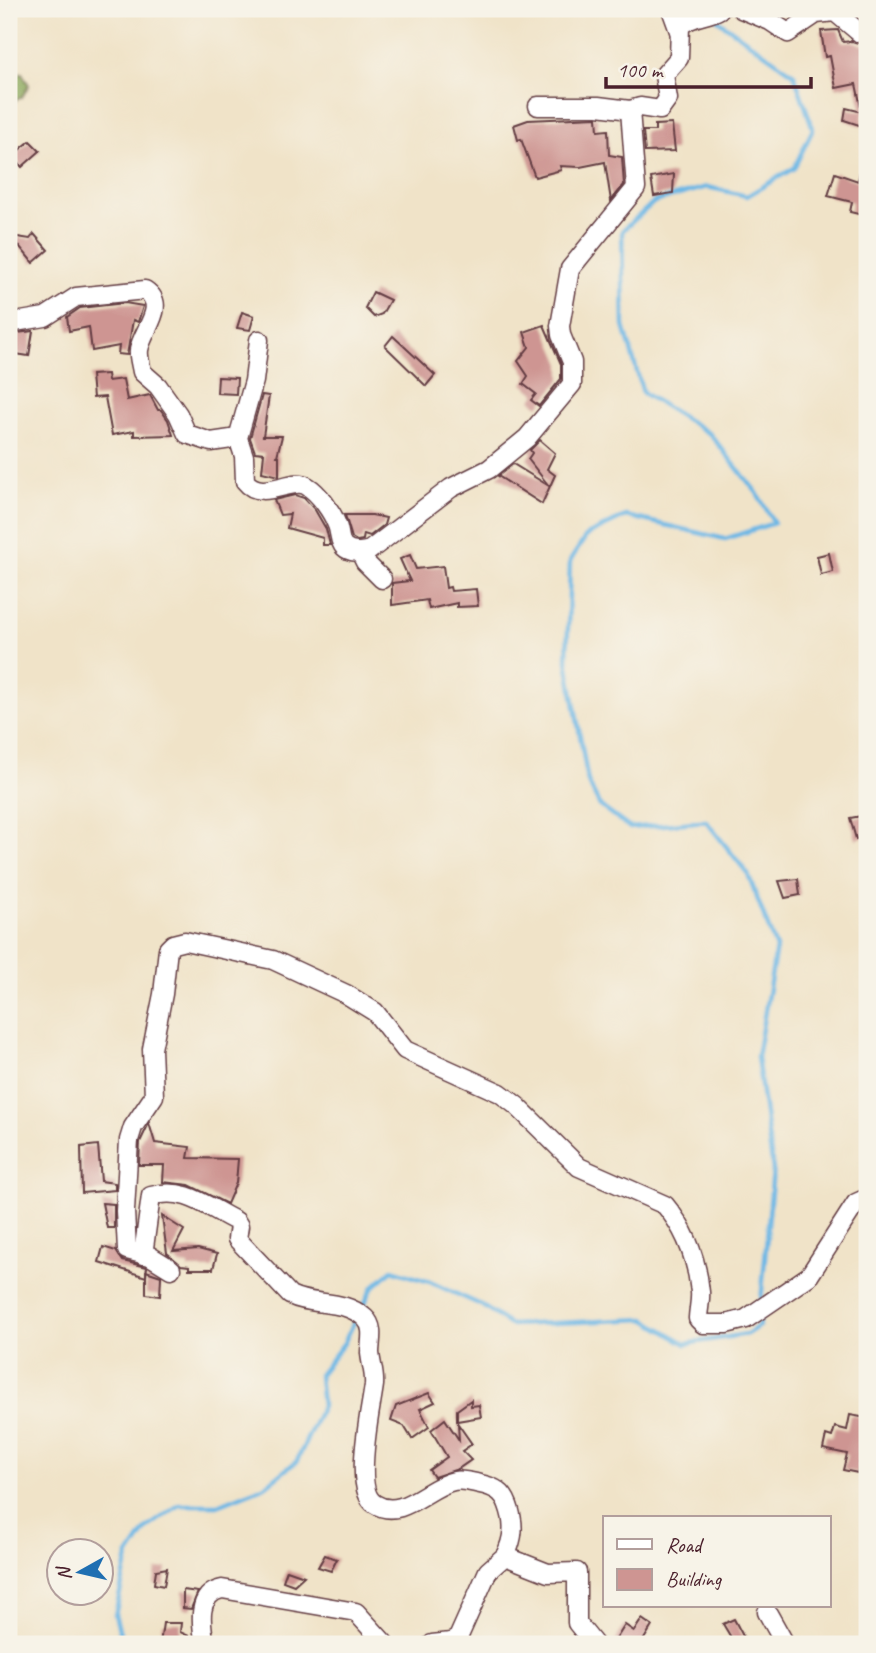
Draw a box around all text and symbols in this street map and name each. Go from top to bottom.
scale bar [606,46,811,90]
text: 100 m [617,57,664,83]
legend [603,1516,830,1608]
text: Road [666,1532,705,1558]
north arrow [46,1538,116,1608]
text: N [51,1564,77,1582]
text: Building [666,1566,723,1592]

